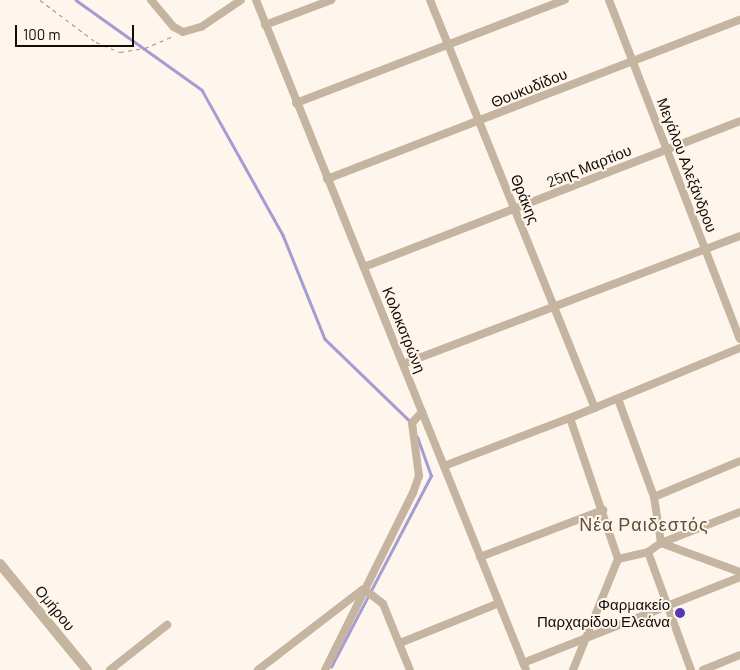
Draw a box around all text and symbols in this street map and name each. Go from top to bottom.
scale bar [18,15,136,47]
text: 100 m [23,25,61,43]
street label: Θουκυδίδου [488,65,570,111]
street label: Μεγάλου Αλεξάνδρου [653,95,721,235]
street label: 25ης Μαρτίου [544,141,634,191]
street label: Θράκης [507,172,543,226]
street label: Κολοκοτρώνη [379,284,429,376]
district label: Νέα Ραιδεστός [578,513,710,535]
street label: Ομήρου [31,582,79,634]
place label: Φαρμακείο Παρχαρίδου Ελεάνα [537,595,670,630]
marker: Φαρμακείο Παρχαρίδου Ελεάνα [674,607,686,619]

